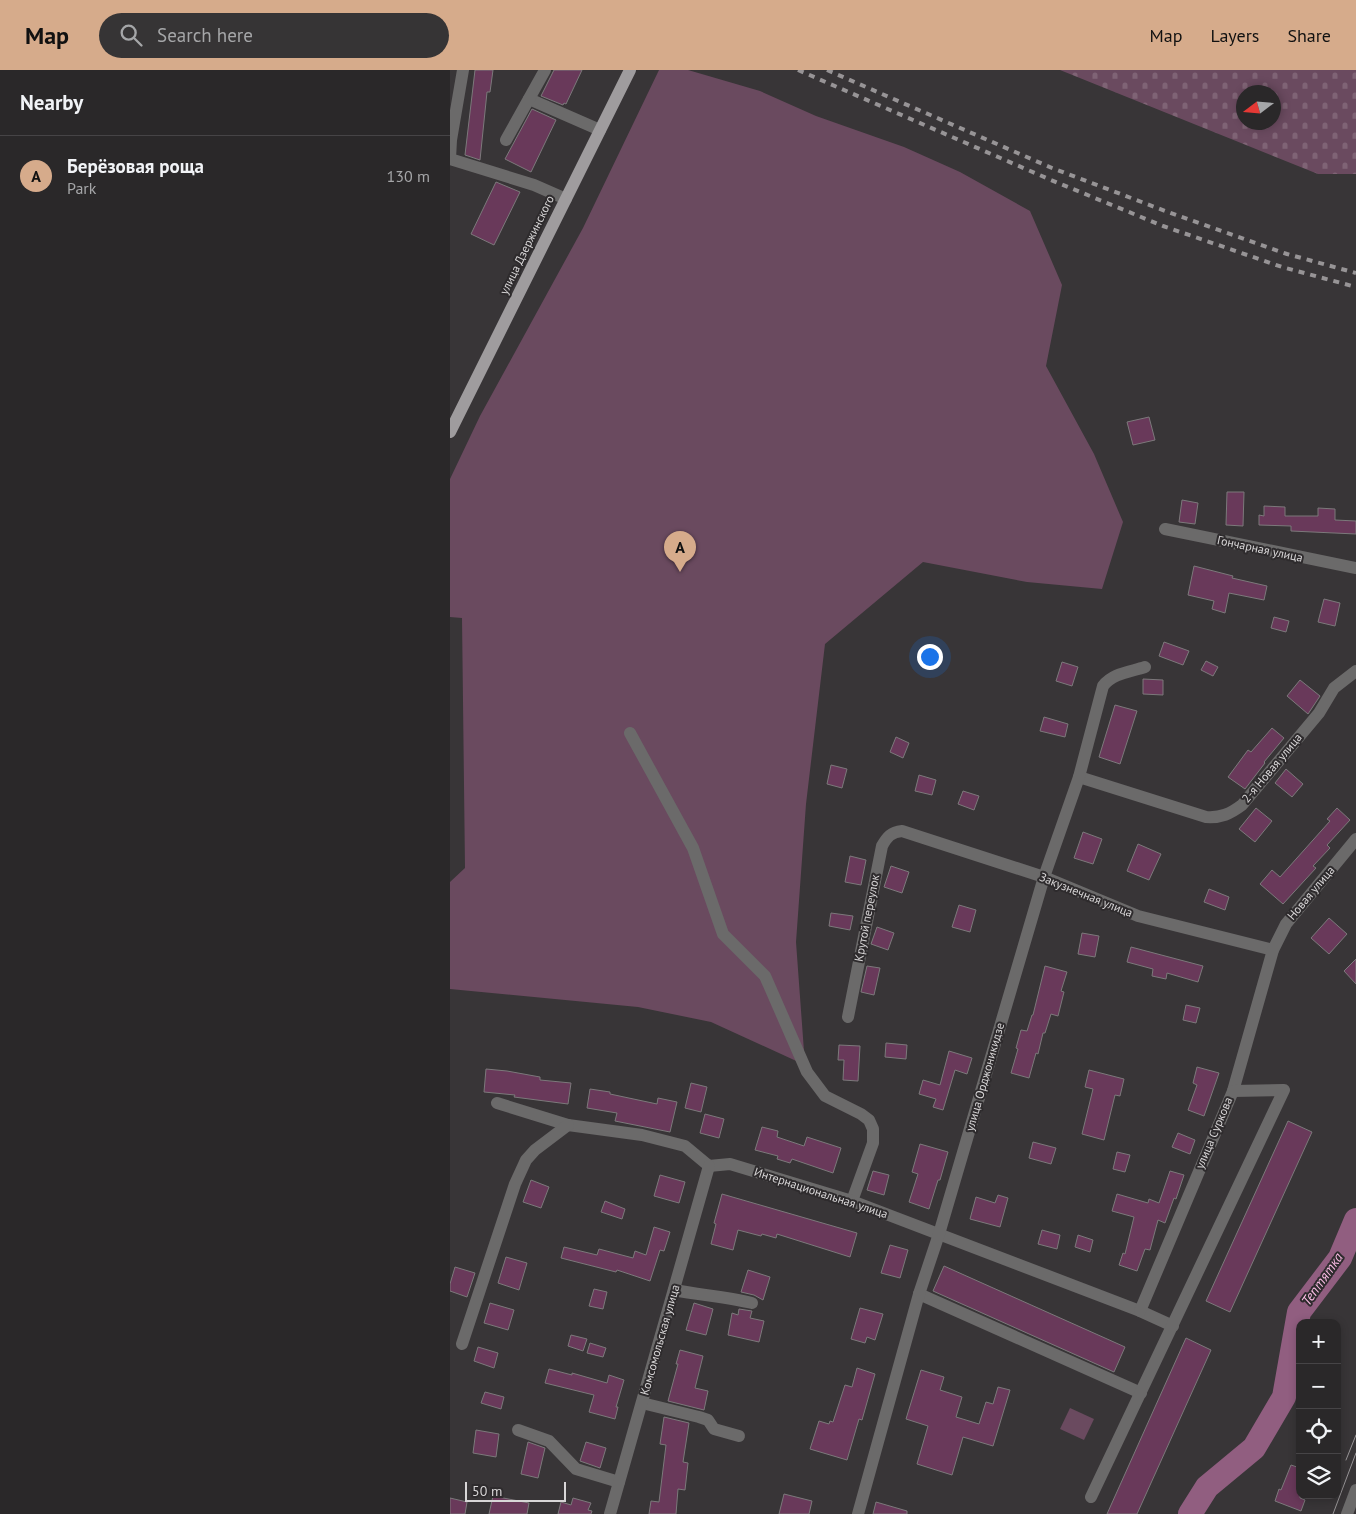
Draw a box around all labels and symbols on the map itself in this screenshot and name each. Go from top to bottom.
north arrow [1236,85,1281,130]
street label: улица Дзержинского [496,193,557,297]
pin: A [664,531,696,572]
street label: Гончарная улица [1216,532,1304,565]
your location [917,644,943,670]
street label: 2-я Новая улица [1238,730,1305,805]
street label: Новая улица [1284,863,1338,923]
street label: Закузнечная улица [1037,869,1135,920]
street label: Крутой переулок [851,873,882,963]
street label: улица Орджоникидзе [962,1021,1007,1133]
street label: улица Суркова [1192,1095,1235,1171]
street label: Интернациональная улица [752,1164,890,1221]
water label: Тептятка [1297,1249,1347,1309]
street label: Комсомольская улица [637,1283,683,1397]
scale bar [465,1479,566,1502]

